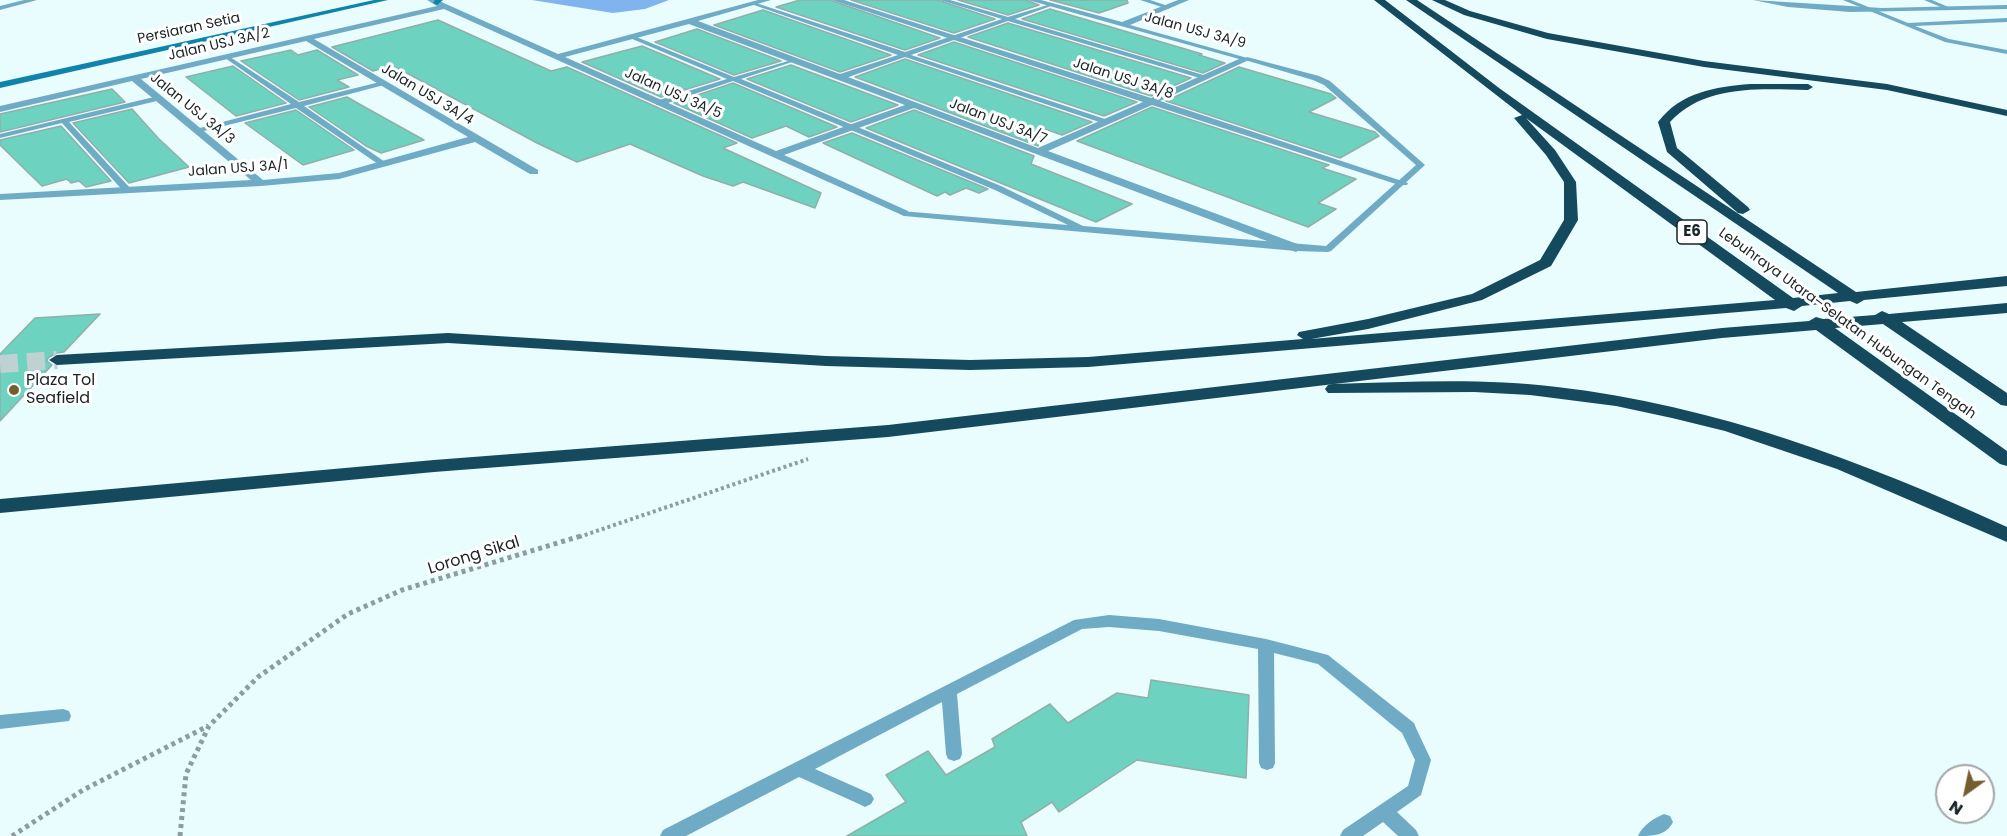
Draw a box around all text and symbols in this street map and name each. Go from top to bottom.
street label: Jalan USJ 3A/9 [1142,9,1248,53]
street label: Persiaran Setia [136,10,242,48]
street label: Jalan USJ 3A/2 [167,25,271,65]
street label: Jalan USJ 3A/8 [1071,55,1175,103]
street label: Jalan USJ 3A/4 [378,61,476,129]
street label: Jalan USJ 3A/5 [622,65,724,123]
street label: Jalan USJ 3A/3 [146,70,238,148]
street label: Jalan USJ 3A/7 [947,96,1049,148]
street label: Jalan USJ 3A/1 [187,157,289,181]
road number: E6 [1677,220,1707,244]
street label: Lebuhraya Utara–Selatan Hubungan Tengah [1715,225,1979,423]
place label: Plaza Tol Seafield [26,371,95,409]
marker: Plaza Tol Seafield [7,383,21,397]
street label: Lorong Sikal [426,533,522,579]
north arrow [1935,764,1995,824]
text: N [1945,795,1967,821]

